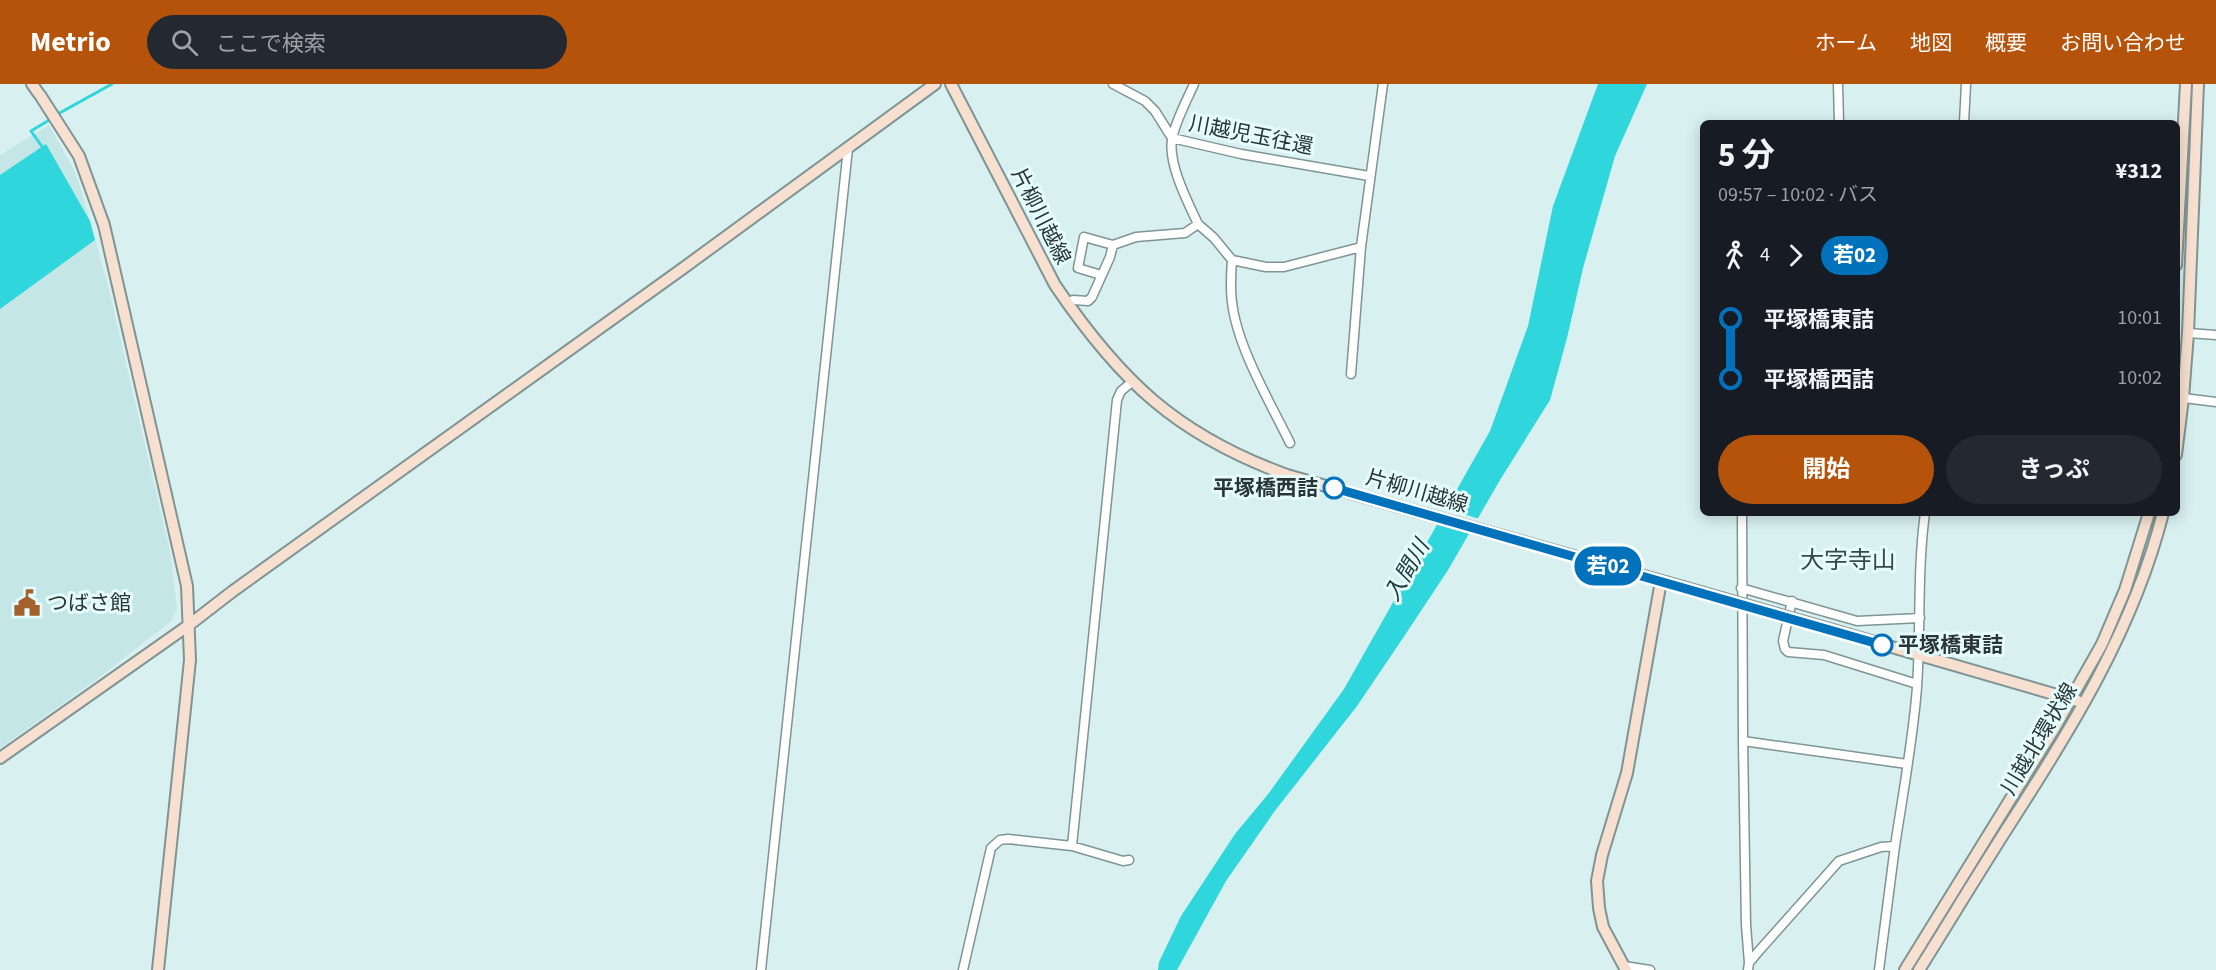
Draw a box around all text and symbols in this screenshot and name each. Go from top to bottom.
search box [147,15,567,69]
text: Metrio [30,22,111,62]
icon: search [168,26,201,59]
text: ここで検索 [216,28,326,60]
text: ホーム [1815,28,1877,58]
text: 地図 [1910,28,1952,58]
text: 概要 [1985,28,2027,58]
text: お問い合わせ [2060,28,2186,58]
street label: 川越児玉往還 [1186,108,1316,162]
text: 5 分 [1718,132,1775,179]
text: ¥312 [2116,155,2162,187]
street label: 片柳川越線 [1004,162,1078,270]
text: 09:57 – 10:02 · バス [1718,181,1878,209]
icon: walk [1718,239,1751,272]
icon: forward [1779,239,1812,272]
text: 若02 [1833,240,1876,270]
text: 4 [1760,241,1770,269]
text: 平塚橋東詰 [1764,304,1874,336]
text: 10:01 [2117,304,2162,332]
text: 平塚橋西詰 [1764,364,1874,396]
text: 10:02 [2117,364,2162,392]
button: 開始 [1718,435,1934,504]
button: きっぷ [1946,435,2162,504]
street label: 片柳川越線 [1362,462,1472,520]
place label: 平塚橋西詰 [1213,473,1318,503]
marker: 平塚橋西詰 [1323,477,1345,499]
water label: 入間川 [1377,532,1438,607]
district label: 大字寺山 [1800,543,1896,578]
line badge: 若02 [1574,546,1642,586]
text: 若02 [1586,551,1630,581]
public building icon: つばさ館 [12,588,42,618]
place label: つばさ館 [47,588,131,618]
place label: 平塚橋東詰 [1898,630,2003,660]
marker: 平塚橋東詰 [1871,634,1893,656]
street label: 川越北環状線 [1994,677,2084,801]

